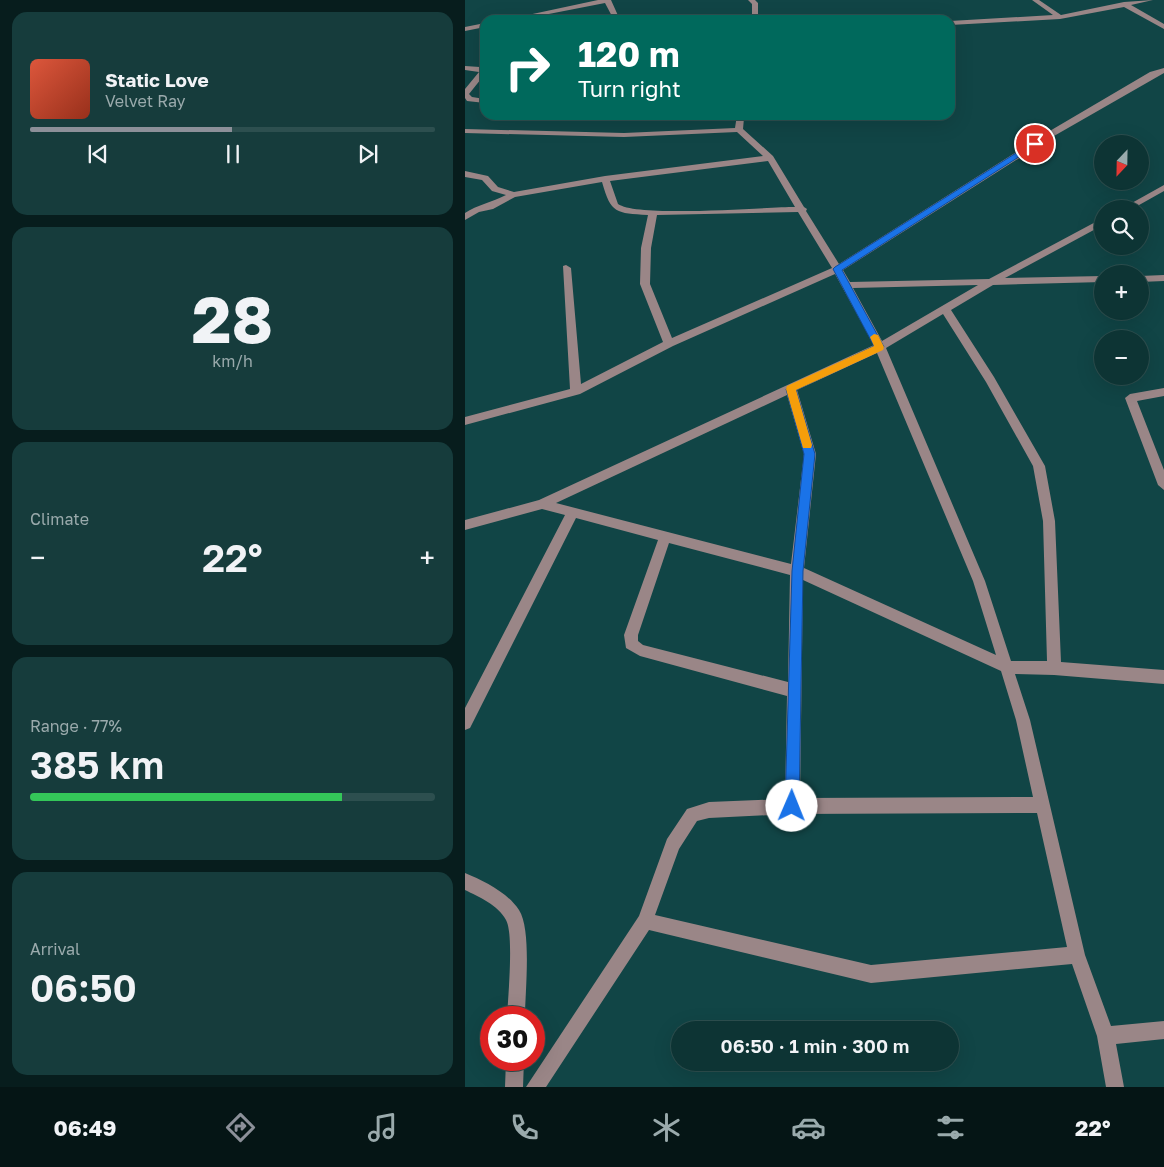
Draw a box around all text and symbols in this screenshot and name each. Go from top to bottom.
text: 120 m [578,33,680,75]
icon: right [495,35,560,100]
text: Static Love [105,68,209,91]
text: Turn right [578,75,681,102]
text: Velvet Ray [105,91,186,111]
pin [1014,123,1056,165]
icon: arrive [1021,130,1049,158]
north arrow [1094,135,1149,190]
map controls [1094,135,1149,385]
icon: previous [84,140,112,168]
icon: pause [219,140,247,168]
icon: next [354,140,382,168]
button: search [1094,200,1149,255]
button: + [1094,265,1149,320]
text: 28 [192,279,273,357]
button: − [1094,330,1149,385]
text: km/h [212,351,253,371]
text: Climate [30,509,89,529]
text: 22° [202,535,263,580]
text: − [30,541,45,574]
text: + [420,541,435,574]
text: Range · 77% [30,716,122,736]
text: 385 km [30,742,164,787]
position arrow [765,779,817,831]
text: Arrival [30,939,80,959]
text: 06:50 [30,965,137,1010]
speed limit sign: 30 [480,1006,545,1071]
text: 06:50 · 1 min · 300 m [721,1034,909,1057]
icon: directions [223,1110,258,1145]
icon: music [365,1110,400,1145]
icon: phone [507,1110,542,1145]
icon: climate [649,1110,684,1145]
icon: car [791,1110,826,1145]
icon: filters [933,1110,968,1145]
text: 06:49 [53,1114,117,1141]
text: 22° [1075,1114,1110,1141]

